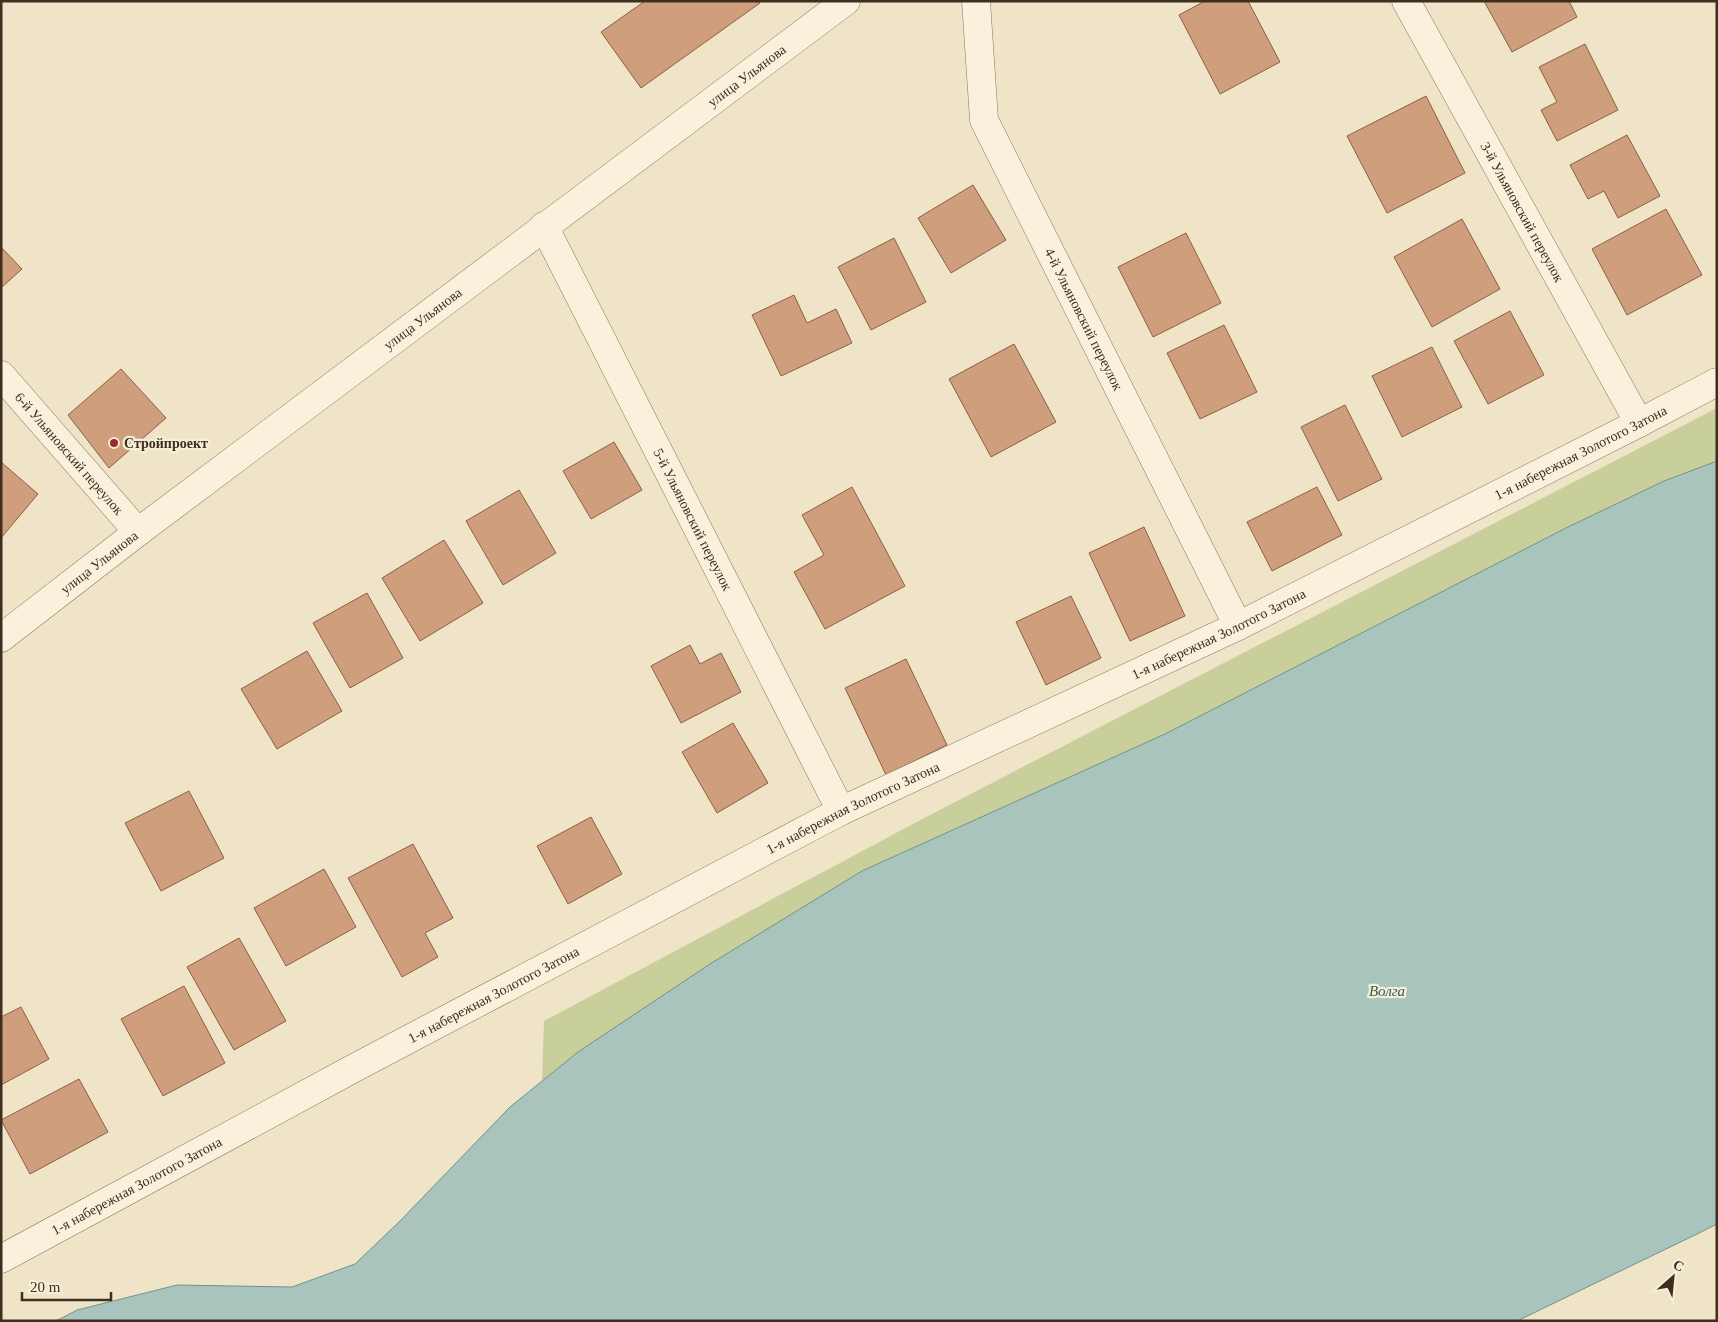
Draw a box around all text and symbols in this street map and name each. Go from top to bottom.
street label: улица Ульянова [705,41,789,110]
street label: 3-й Ульяновский переулок [1478,140,1567,285]
street label: 4-й Ульяновский переулок [1042,245,1126,393]
street label: улица Ульянова [381,284,465,353]
street label: 6-й Ульяновский переулок [12,389,127,518]
street label: 1-я набережная Золотого Затона [1492,402,1670,502]
place label: Стройпроект [124,436,208,451]
marker: Стройпроект [108,437,120,449]
street label: 5-й Ульяновский переулок [651,446,735,593]
street label: улица Ульянова [58,527,141,597]
street label: 1-я набережная Золотого Затона [1129,585,1309,682]
street label: 1-я набережная Золотого Затона [764,758,942,857]
street label: 1-я набережная Золотого Затона [405,943,582,1046]
water label: Волга [1369,983,1405,999]
street label: 1-я набережная Золотого Затона [49,1133,225,1238]
north arrow [1648,1252,1698,1302]
text: С [1671,1257,1687,1275]
scale bar [22,1270,111,1302]
text: 20 m [30,1279,61,1295]

